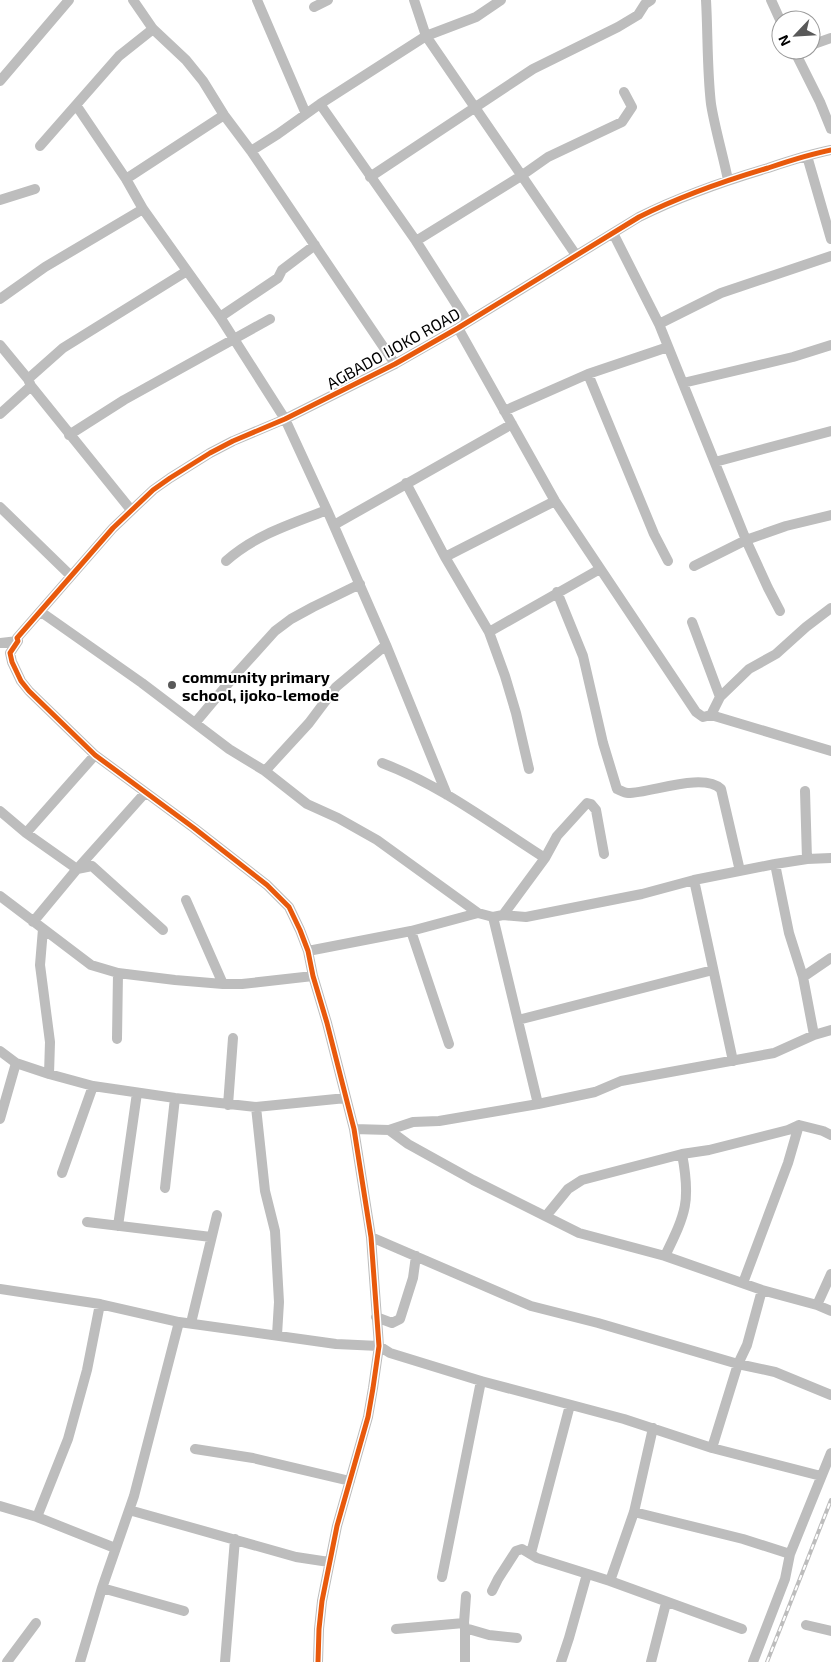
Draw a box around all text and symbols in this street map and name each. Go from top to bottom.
north arrow [771,10,821,60]
text: N [774,33,794,49]
street label: AGBADO IJOKO ROAD [323,303,463,393]
place label: community primary school, ijoko-lemode [182,667,339,704]
marker: community primary school, ijoko-lemode [166,679,178,691]

